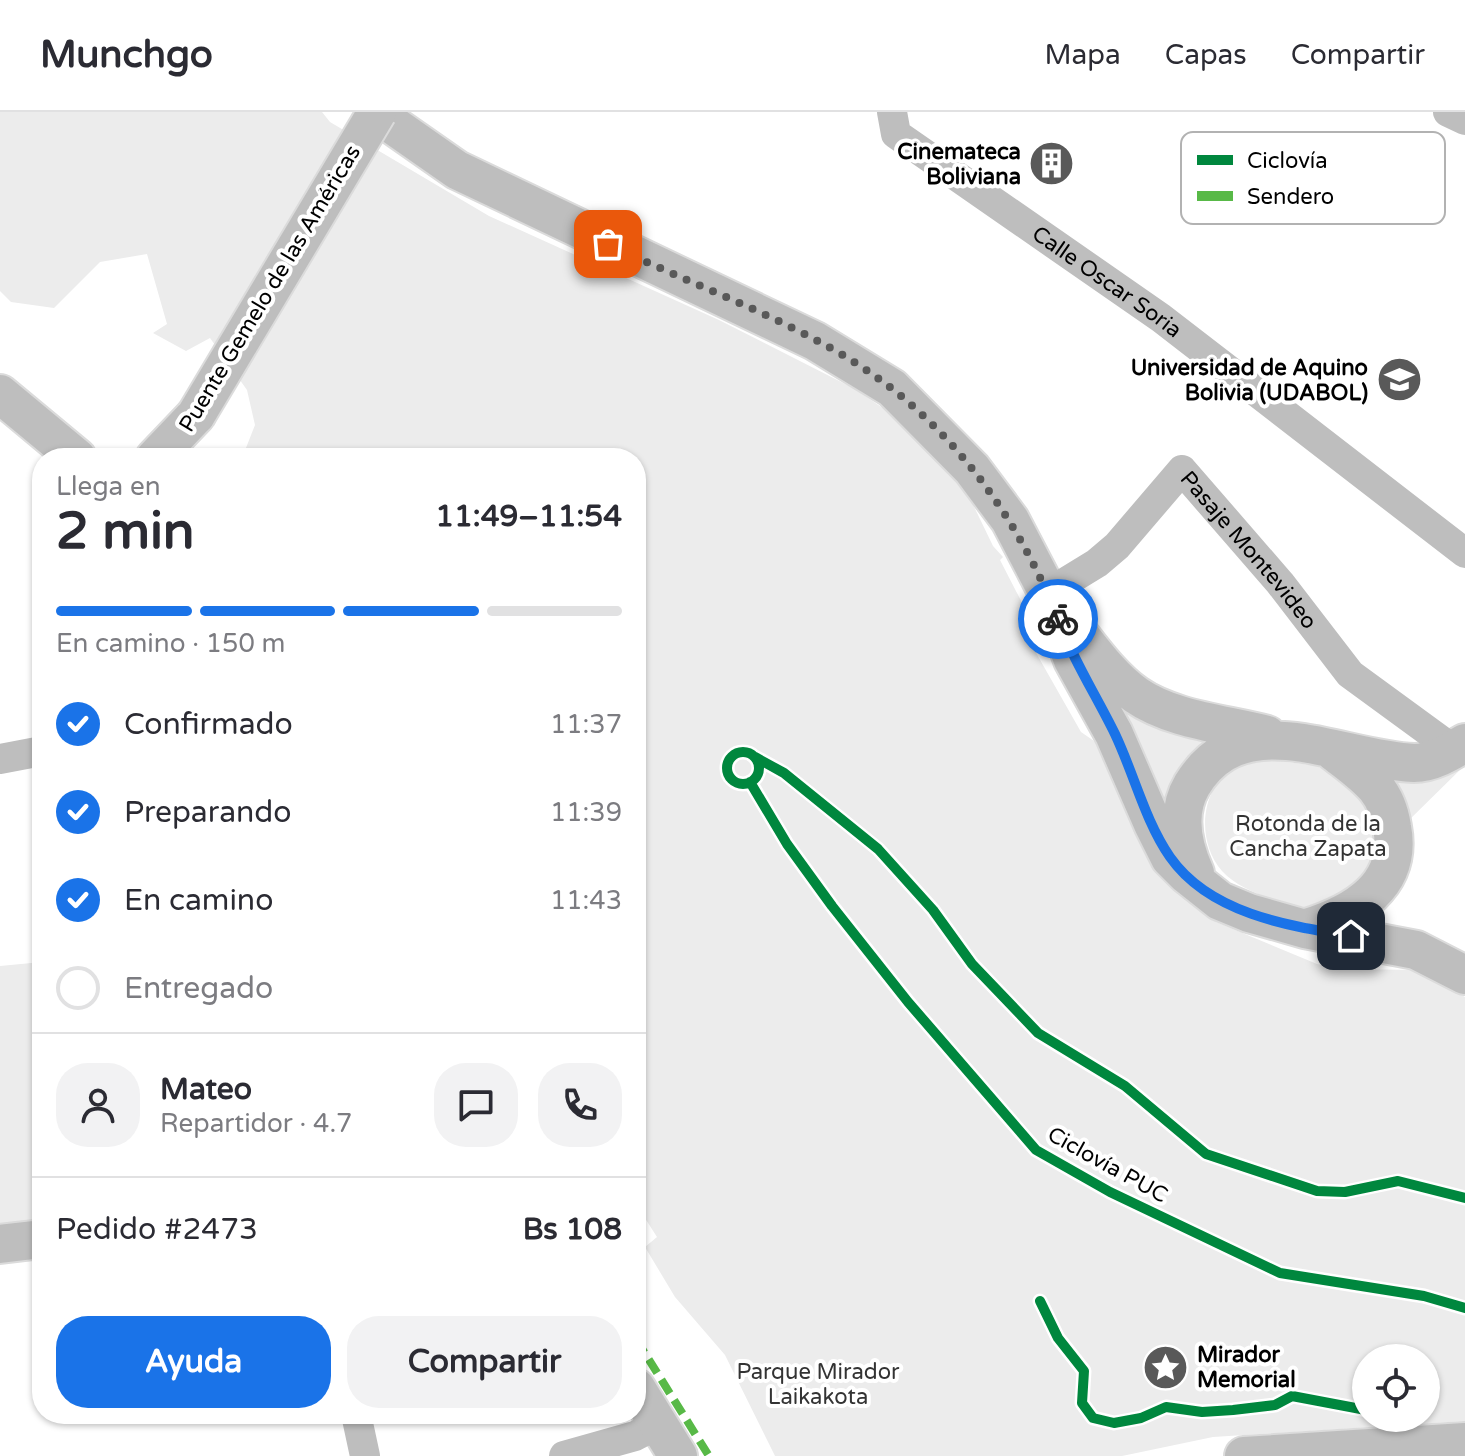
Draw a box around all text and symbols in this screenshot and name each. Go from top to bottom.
text: Munchgo [40,32,213,78]
text: Mapa [1044,38,1121,72]
text: Capas [1165,38,1247,72]
text: Compartir [1291,38,1425,72]
legend [1181,132,1445,224]
place label: Cinemateca Boliviana [897,139,1021,190]
street label: Puente Gemelo de las Américas [174,140,366,437]
building icon: Cinemateca Boliviana [1028,140,1076,188]
text: Ciclovía [1247,148,1328,174]
text: Sendero [1247,184,1334,210]
pin [574,210,642,278]
street label: Calle Oscar Soria [1027,221,1187,343]
icon: bag [586,222,630,266]
place label: Universidad de Aquino Bolivia (UDABOL) [1131,355,1368,406]
school or university icon: Universidad de Aquino Bolivia (UDABOL) [1375,356,1423,404]
street label: Pasaje Montevideo [1175,466,1322,634]
text: Llega en [56,471,161,502]
text: 11:49–11:54 [435,498,622,535]
text: 2 min [56,500,195,563]
courier [1018,579,1098,659]
icon: bike [1036,597,1080,641]
text: En camino · 150 m [56,628,285,659]
icon: check [56,702,100,746]
text: Confirmado [124,706,293,743]
text: 11:37 [550,709,622,740]
icon: check [56,790,100,834]
text: Preparando [124,794,292,831]
text: 11:39 [550,797,622,828]
park label: Rotonda de la Cancha Zapata [1229,811,1387,862]
icon: check [56,878,100,922]
text: En camino [124,882,273,919]
text: 11:43 [550,885,622,916]
pin [1317,902,1385,970]
icon: home [1329,914,1373,958]
text: Entregado [124,970,273,1007]
button: person [56,1063,140,1147]
button: chat [434,1063,518,1147]
button: phone [538,1063,622,1147]
text: Mateo [160,1071,252,1108]
text: Repartidor · 4.7 [160,1108,352,1139]
street label: Ciclovía PUC [1043,1121,1172,1209]
text: Pedido #2473 [56,1211,258,1248]
text: Bs 108 [523,1211,622,1248]
button: Ayuda [56,1316,331,1408]
button: Compartir [347,1316,622,1408]
place label: Mirador Memorial [1197,1342,1296,1393]
place icon: Mirador Memorial [1142,1343,1190,1391]
map controls [1352,1344,1440,1432]
button: locate [1352,1344,1440,1432]
park label: Parque Mirador Laikakota [736,1359,900,1410]

